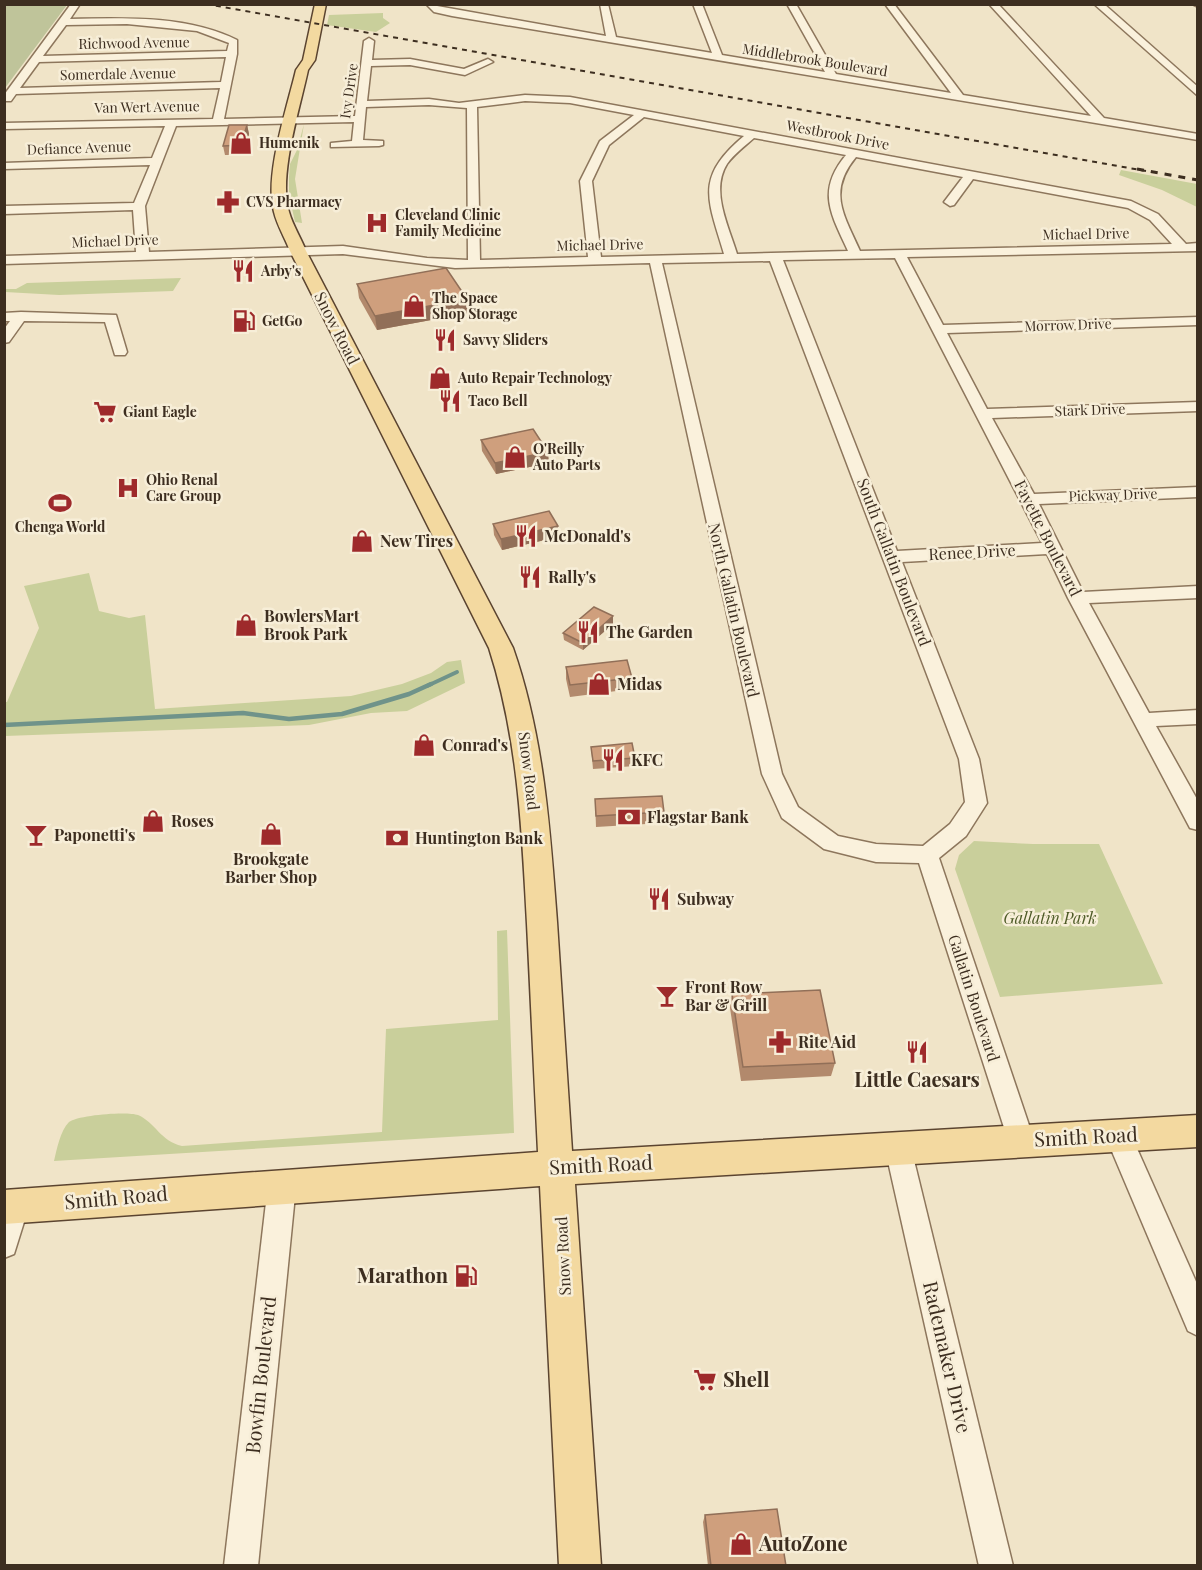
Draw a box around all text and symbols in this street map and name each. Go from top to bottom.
street label: Richwood Avenue [78,32,190,53]
street label: Middlebrook Boulevard [741,39,889,80]
street label: Ivy Drive [335,62,362,120]
street label: Somerdale Avenue [60,63,176,84]
street label: Van Wert Avenue [93,96,200,117]
street label: Westbrook Drive [784,115,891,154]
shop icon: Humenik [228,130,254,156]
place label: Humenik [259,133,320,152]
street label: Defiance Avenue [27,136,131,159]
pharmacy icon: CVS Pharmacy [215,189,241,215]
place label: CVS Pharmacy [246,192,343,211]
place label: Cleveland Clinic Family Medicine [395,205,501,240]
hospital icon: Cleveland Clinic Family Medicine [364,210,390,236]
street label: Michael Drive [1042,223,1130,244]
street label: Michael Drive [71,229,159,252]
street label: Michael Drive [556,234,644,255]
restaurant icon: Arby's [230,258,256,284]
place label: Arby's [260,261,301,280]
street label: Snow Road [310,288,365,368]
place label: The Space Shop Storage [432,288,518,323]
shop icon: The Space Shop Storage [401,293,427,319]
fuel station icon: GetGo [231,308,257,334]
place label: GetGo [262,311,303,330]
street label: Morrow Drive [1024,313,1112,336]
restaurant icon: Savvy Sliders [432,327,458,353]
place label: Savvy Sliders [463,330,548,349]
shop icon: Auto Repair Technology [427,365,453,391]
place label: Auto Repair Technology [457,368,613,387]
restaurant icon: Taco Bell [437,388,463,414]
place label: Taco Bell [468,391,528,410]
supermarket icon: Giant Eagle [92,399,118,425]
street label: Stark Drive [1054,399,1126,420]
place label: Giant Eagle [123,402,197,421]
place label: O'Reilly Auto Parts [532,439,600,474]
shop icon: O'Reilly Auto Parts [502,444,528,470]
place label: Ohio Renal Care Group [146,470,221,505]
hospital icon: Ohio Renal Care Group [115,475,141,501]
street label: South Gallatin Boulevard [853,475,936,649]
street label: Fayette Boulevard [1010,476,1087,599]
street label: Pickway Drive [1068,483,1158,506]
sports icon: Chenga World [47,490,73,516]
place label: Chenga World [15,517,106,536]
street label: North Gallatin Boulevard [704,521,765,699]
restaurant icon: McDonald's [513,523,539,549]
place label: McDonald's [544,525,631,546]
shop icon: New Tires [349,528,375,554]
place label: New Tires [380,530,453,551]
street label: Renee Drive [928,539,1016,564]
restaurant icon: Rally's [517,564,543,590]
place label: Rally's [548,566,596,587]
place label: BowlersMart Brook Park [264,605,360,644]
shop icon: BowlersMart Brook Park [233,612,259,638]
restaurant icon: The Garden [575,619,601,645]
place label: The Garden [606,621,693,642]
shop icon: Midas [586,671,612,697]
place label: Midas [617,673,662,694]
street label: Snow Road [514,730,545,811]
shop icon: Conrad's [411,732,437,758]
place label: Conrad's [442,734,508,755]
restaurant icon: KFC [600,747,626,773]
place label: KFC [631,749,663,770]
bank icon: Flagstar Bank [616,804,642,830]
place label: Flagstar Bank [647,806,749,827]
shop icon: Roses [140,808,166,834]
place label: Roses [171,810,214,831]
shop icon: Brookgate Barber Shop [258,821,284,847]
bar icon: Paponetti's [23,822,49,848]
place label: Paponetti's [54,824,135,845]
bank icon: Huntington Bank [384,825,410,851]
place label: Huntington Bank [415,827,543,848]
place label: Brookgate Barber Shop [225,848,317,887]
restaurant icon: Subway [646,886,672,912]
place label: Subway [677,888,735,909]
park label: Gallatin Park [1003,907,1097,928]
street label: Gallatin Boulevard [944,932,1005,1064]
place label: Front Row Bar & Grill [685,976,767,1015]
bar icon: Front Row Bar & Grill [654,983,680,1009]
pharmacy icon: Rite Aid [767,1029,793,1055]
place label: Rite Aid [798,1031,857,1052]
restaurant icon: Little Caesars [904,1039,930,1065]
place label: Little Caesars [854,1065,980,1092]
street label: Smith Road [1033,1119,1139,1152]
street label: Smith Road [548,1147,654,1180]
street label: Smith Road [63,1179,169,1214]
street label: Snow Road [550,1216,575,1296]
place label: Marathon [357,1261,449,1288]
fuel station icon: Marathon [453,1263,479,1289]
street label: Rademaker Drive [918,1278,979,1435]
street label: Bowfin Boulevard [238,1294,281,1455]
place label: Shell [723,1365,769,1392]
supermarket icon: Shell [692,1367,718,1393]
place label: AutoZone [758,1529,848,1556]
shop icon: AutoZone [728,1531,754,1557]

